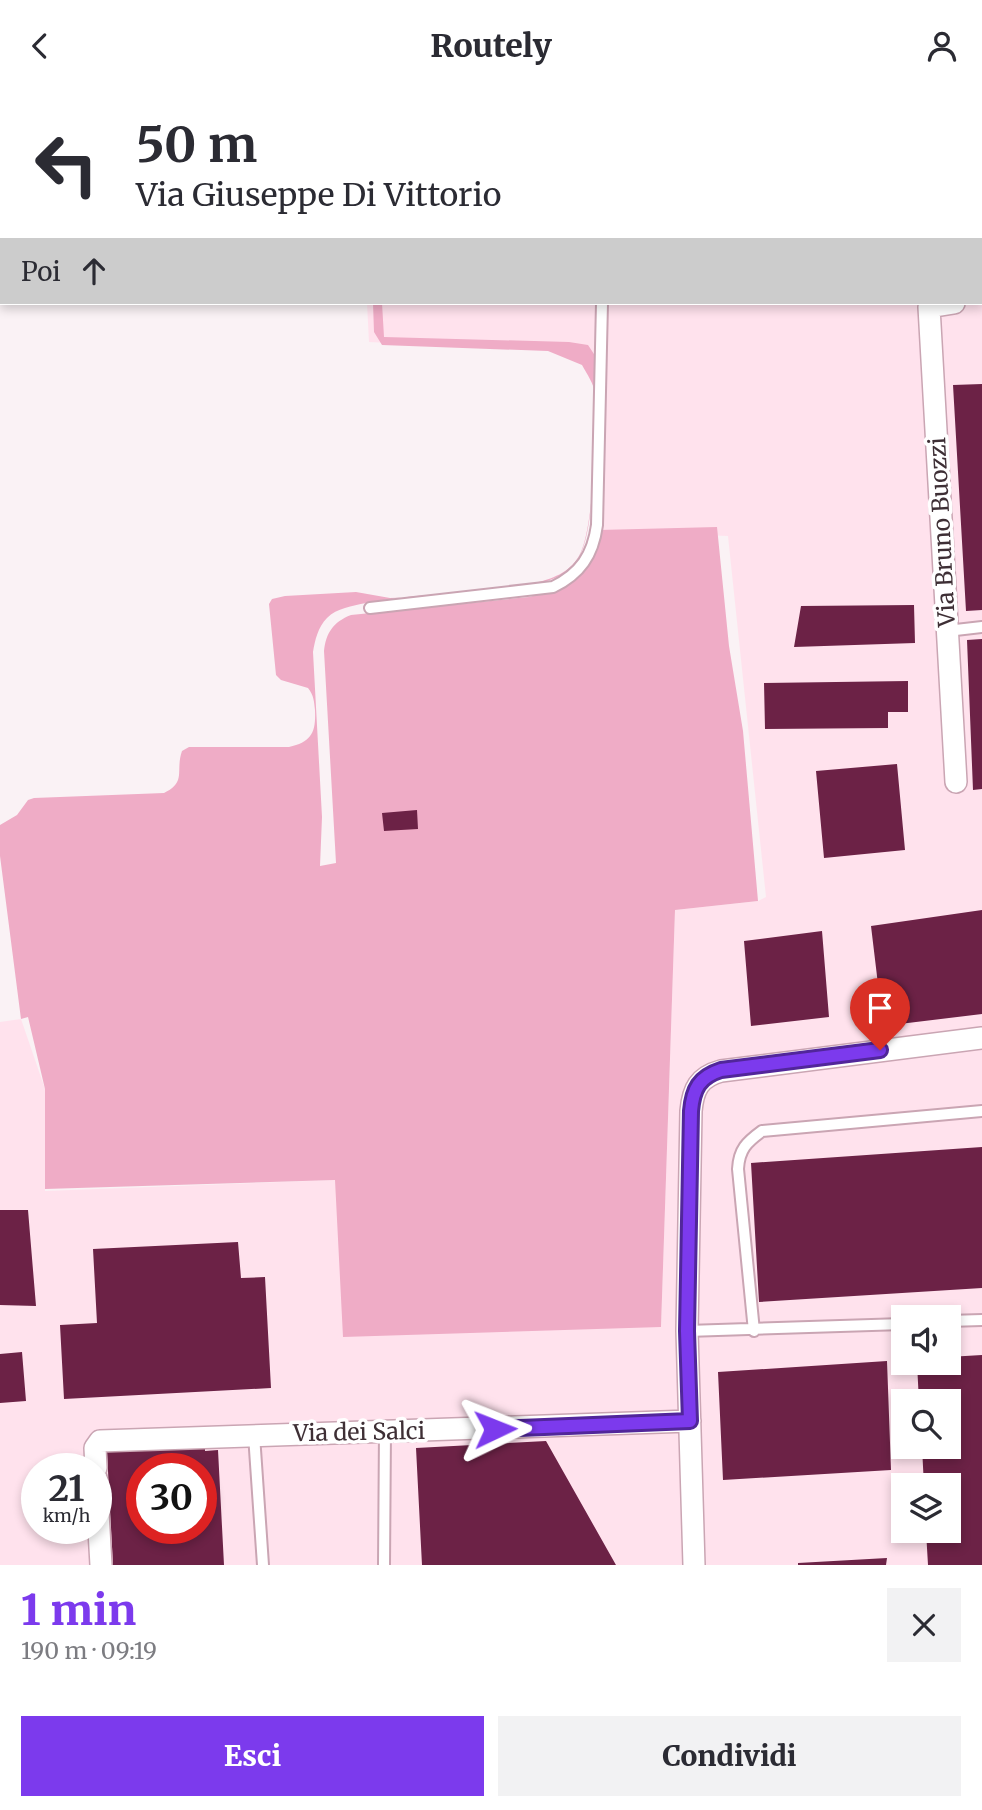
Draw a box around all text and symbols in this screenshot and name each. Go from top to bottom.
text: Routely [430,26,552,66]
icon: back [21,27,59,65]
icon: person [923,27,961,65]
text: 50 m [136,114,257,175]
icon: left [21,119,112,210]
text: Via Giuseppe Di Vittorio [136,175,501,215]
icon: ahead [75,252,113,290]
text: Poi [21,255,61,288]
street label: Via Bruno Buozzi [922,436,961,629]
pin [850,978,910,1050]
icon: arrive [861,989,899,1027]
map controls [891,1305,961,1543]
button: sound [891,1305,961,1375]
button: search [891,1389,961,1459]
position arrow [458,1392,532,1466]
street label: Via dei Salci [292,1416,425,1447]
speed limit sign: 30 [126,1453,217,1544]
text: 21 [49,1467,84,1511]
button: layers [891,1473,961,1543]
text: km/h [43,1504,90,1527]
text: 1 min [21,1584,136,1636]
button: close [887,1588,961,1662]
text: 190 m · 09:19 [21,1636,157,1665]
button: Esci [21,1716,484,1796]
button: Condividi [498,1716,961,1796]

